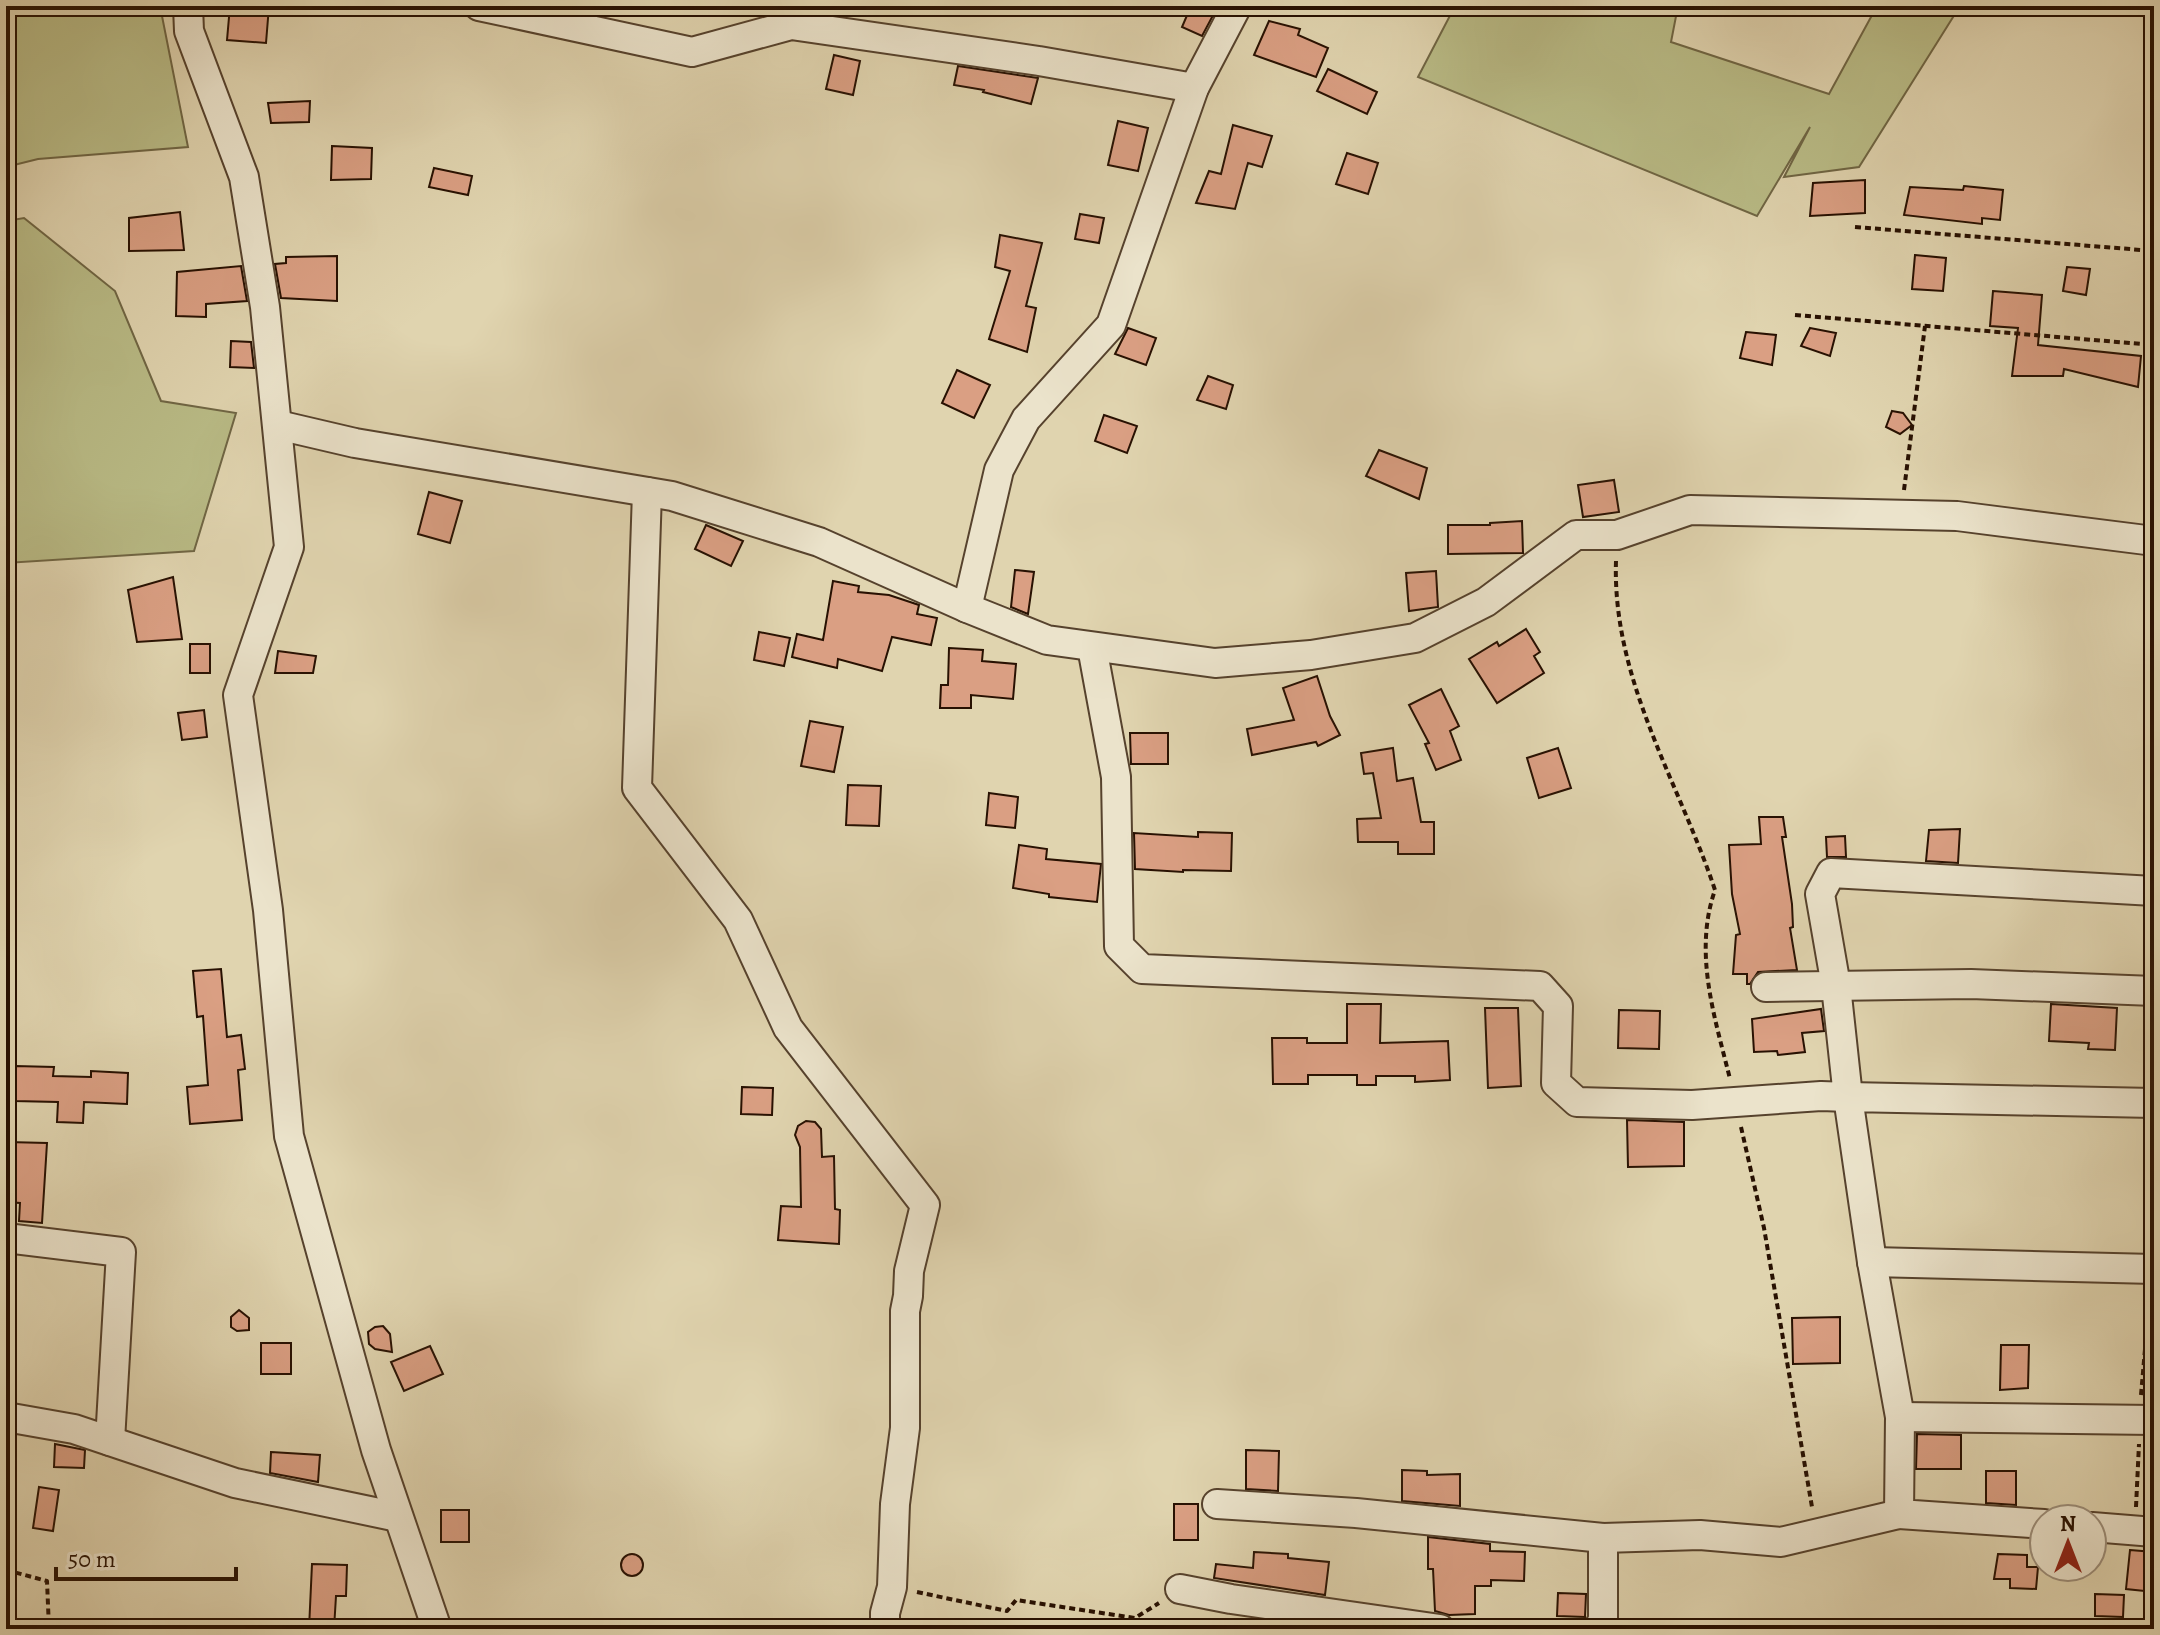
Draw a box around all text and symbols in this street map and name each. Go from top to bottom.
north arrow [2028,1503,2108,1583]
text: N [2060,1509,2076,1539]
scale bar [56,1531,236,1581]
text: 50 m [68,1543,116,1575]

